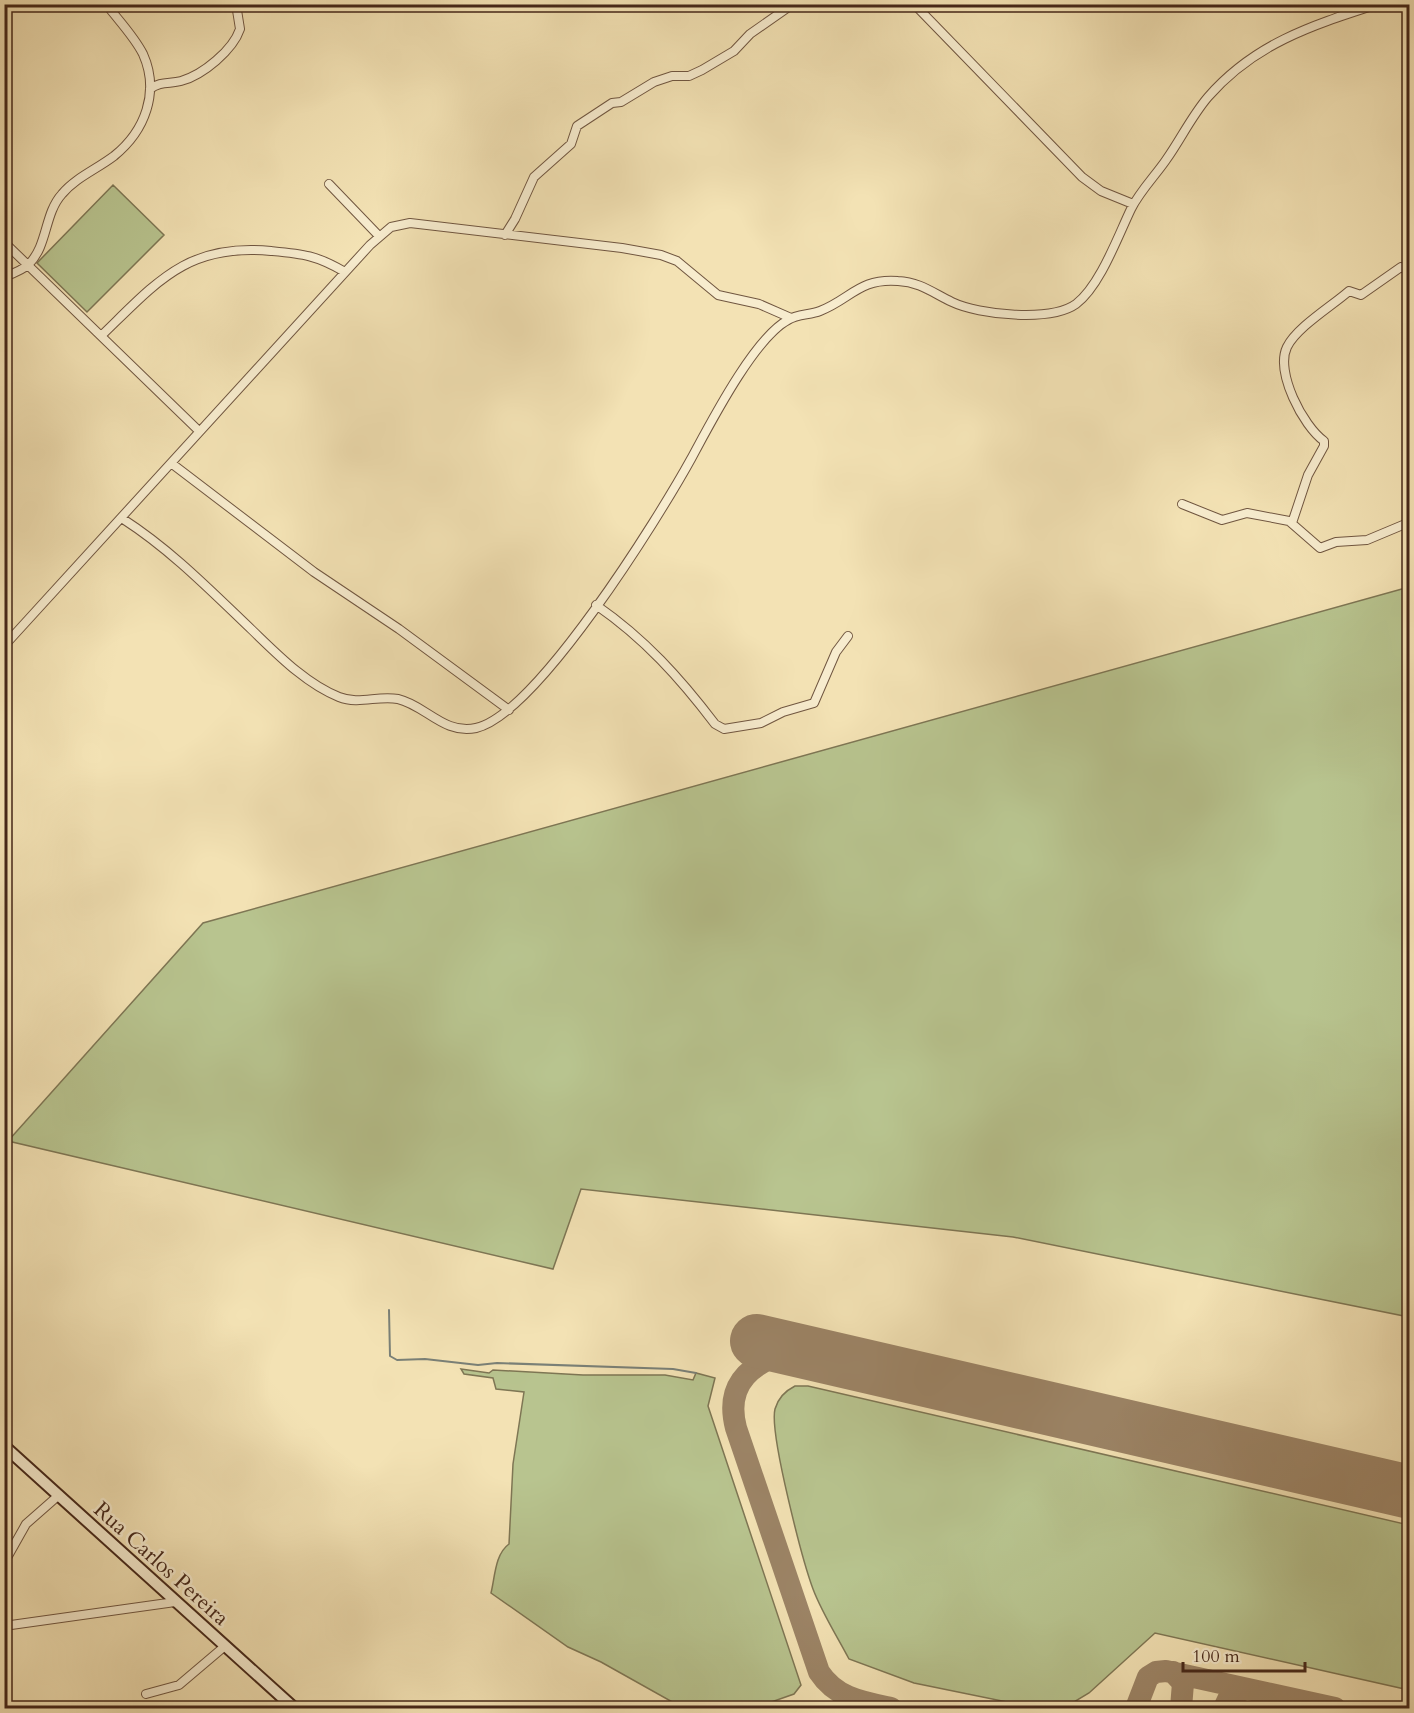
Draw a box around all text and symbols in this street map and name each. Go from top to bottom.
street label: Rua Carlos Pereira [87,1495,236,1633]
scale bar [1183,1635,1304,1673]
text: 100 m [1192,1644,1240,1669]

